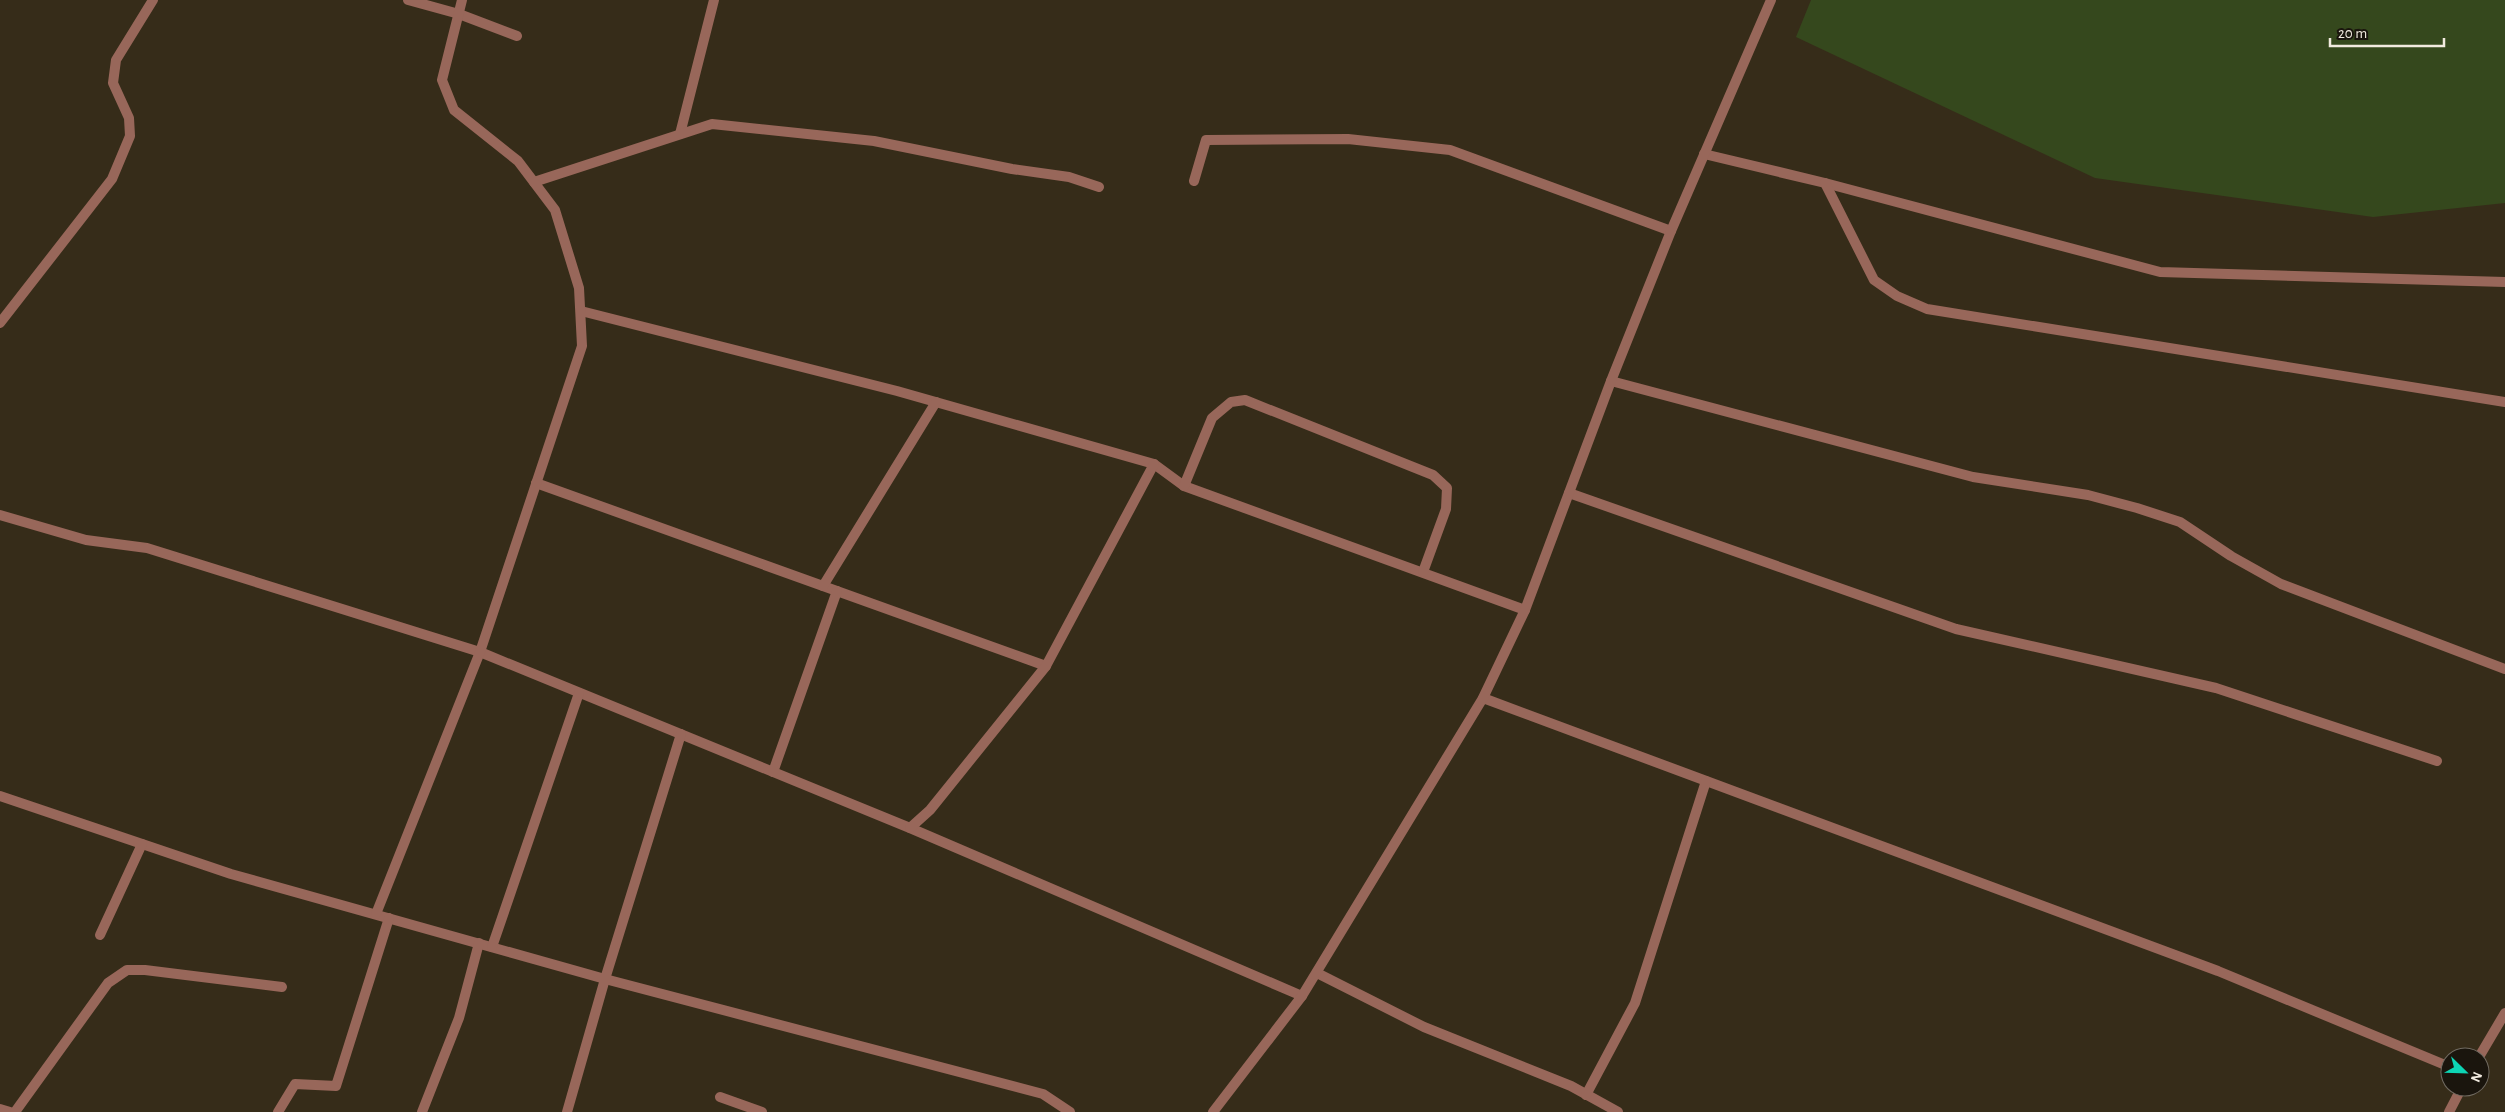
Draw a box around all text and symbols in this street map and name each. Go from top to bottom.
scale bar [2330,15,2444,47]
text: 20 m [2338,26,2367,41]
north arrow [2440,1047,2490,1097]
text: N [2468,1069,2484,1084]

